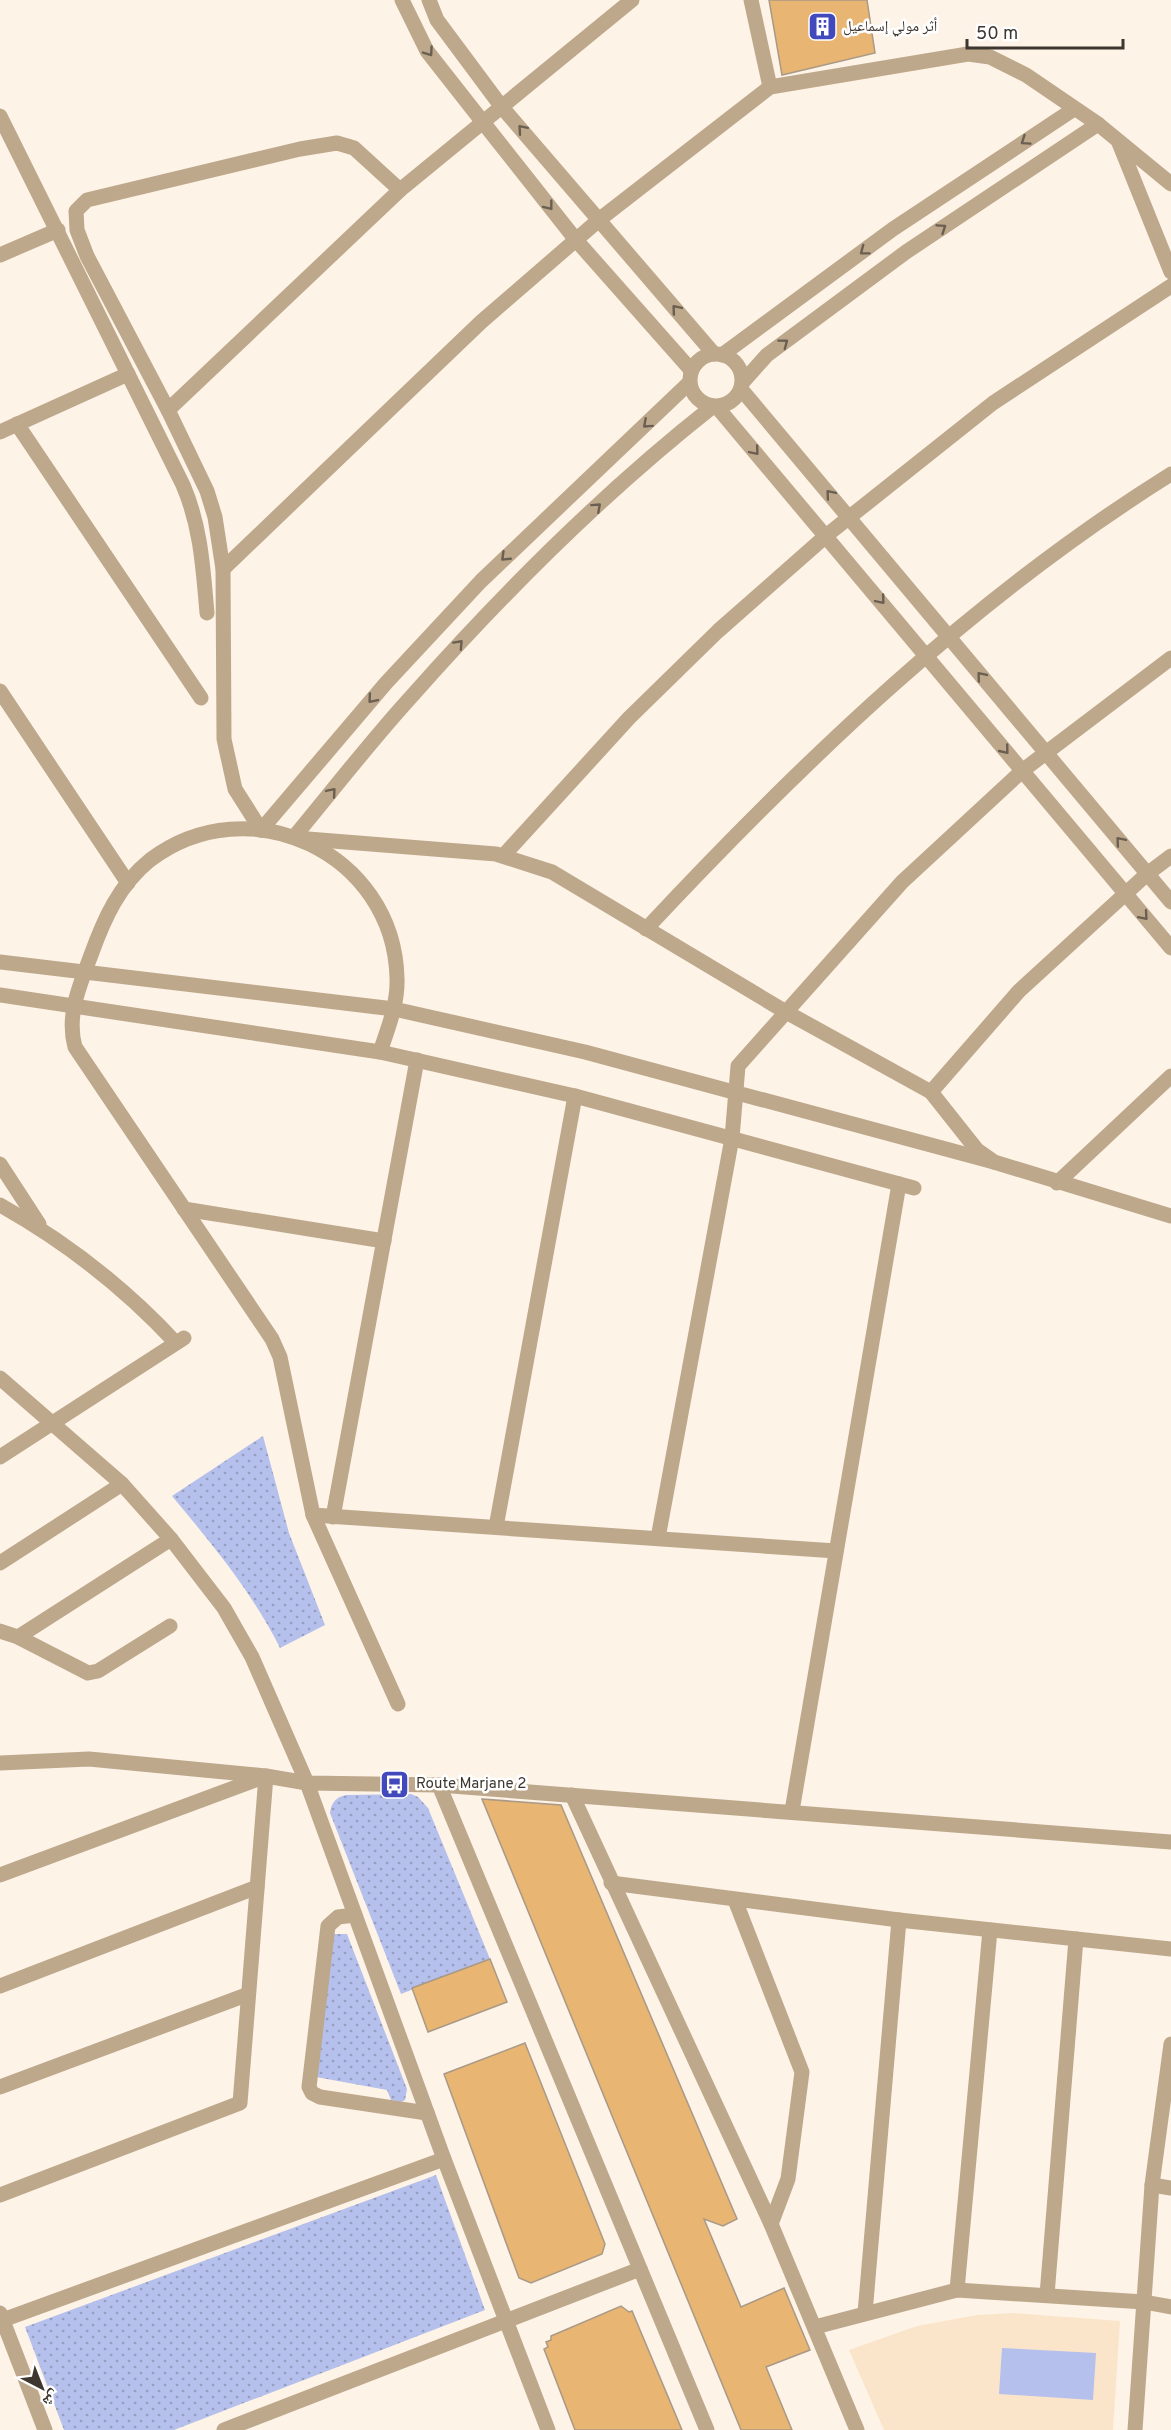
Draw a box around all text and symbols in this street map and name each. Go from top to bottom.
building icon: أثر مولي إسماعيل [806,11,838,43]
scale bar [967,12,1123,50]
place label: أثر مولي إسماعيل [843,17,938,37]
text: 50 m [976,23,1018,46]
one-way arrow [422,45,433,56]
one-way arrow [518,125,529,136]
one-way arrow [1021,134,1032,145]
one-way arrow [541,199,552,210]
one-way arrow [936,224,947,235]
one-way arrow [860,244,871,255]
one-way arrow [673,305,684,316]
one-way arrow [778,339,789,350]
one-way arrow [644,417,654,428]
one-way arrow [748,444,759,455]
one-way arrow [826,490,837,501]
one-way arrow [591,503,601,514]
one-way arrow [502,550,513,561]
one-way arrow [874,593,885,604]
one-way arrow [452,641,463,652]
one-way arrow [978,672,989,683]
one-way arrow [368,692,379,703]
one-way arrow [998,743,1009,754]
one-way arrow [324,788,335,799]
one-way arrow [1116,837,1127,848]
one-way arrow [1137,909,1148,920]
bus stop icon: Route Marjane 2 [379,1768,411,1800]
place label: Route Marjane 2 [416,1775,526,1794]
north arrow [12,2358,72,2418]
text: ش [38,2385,64,2411]

